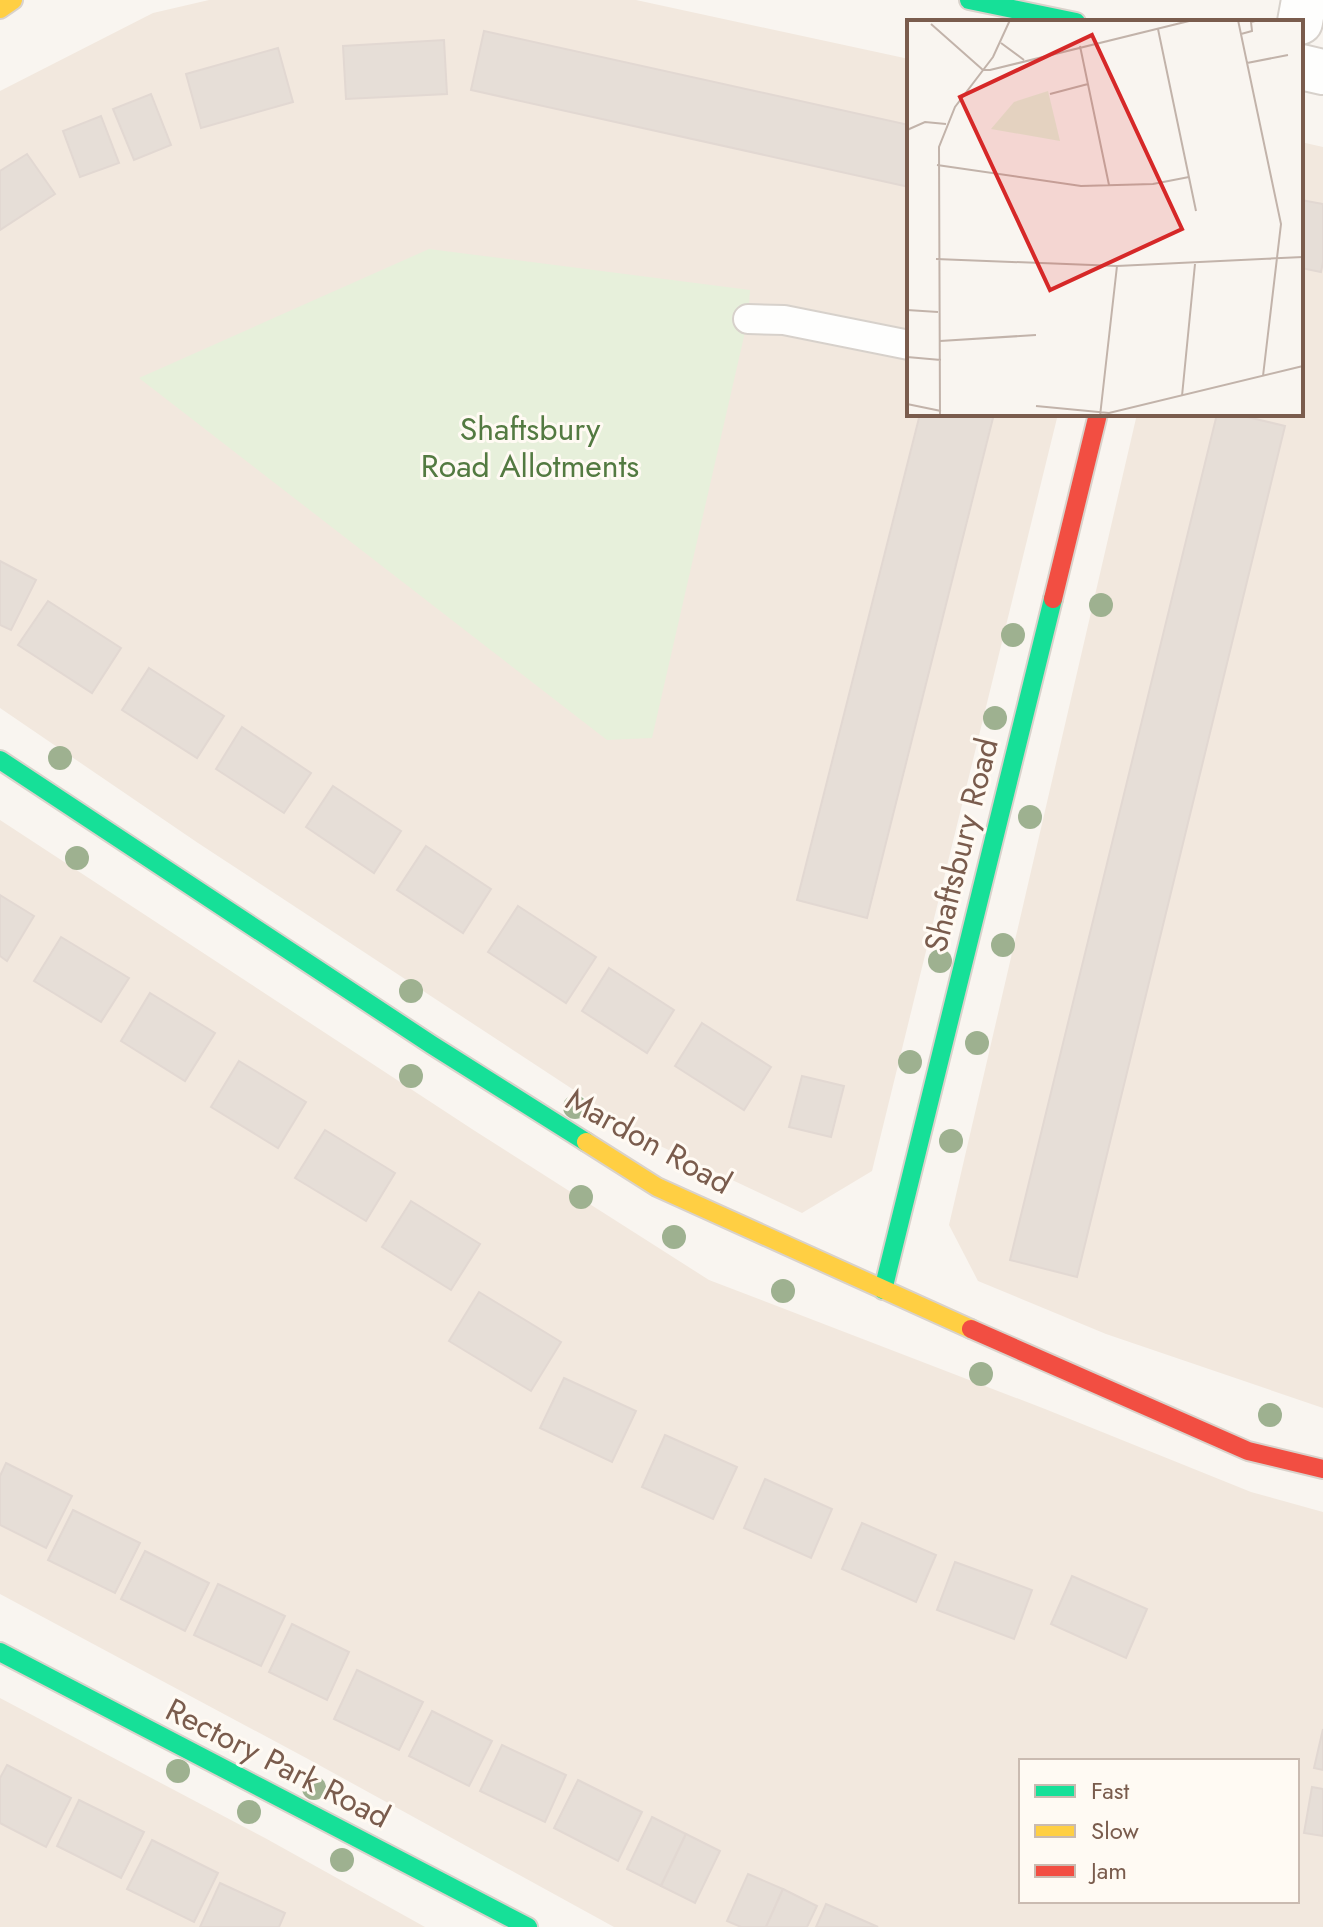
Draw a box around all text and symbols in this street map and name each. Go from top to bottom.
inset map [907,20,1303,416]
park label: Shaftsbury Road Allotments [421,406,639,489]
street label: Shaftsbury Road [912,733,1010,957]
street label: Mardon Road [558,1076,740,1206]
street label: Rectory Park Road [158,1687,398,1839]
legend [1019,1759,1299,1903]
text: Fast [1091,1773,1129,1808]
text: Slow [1091,1813,1139,1848]
text: Jam [1088,1853,1127,1888]

